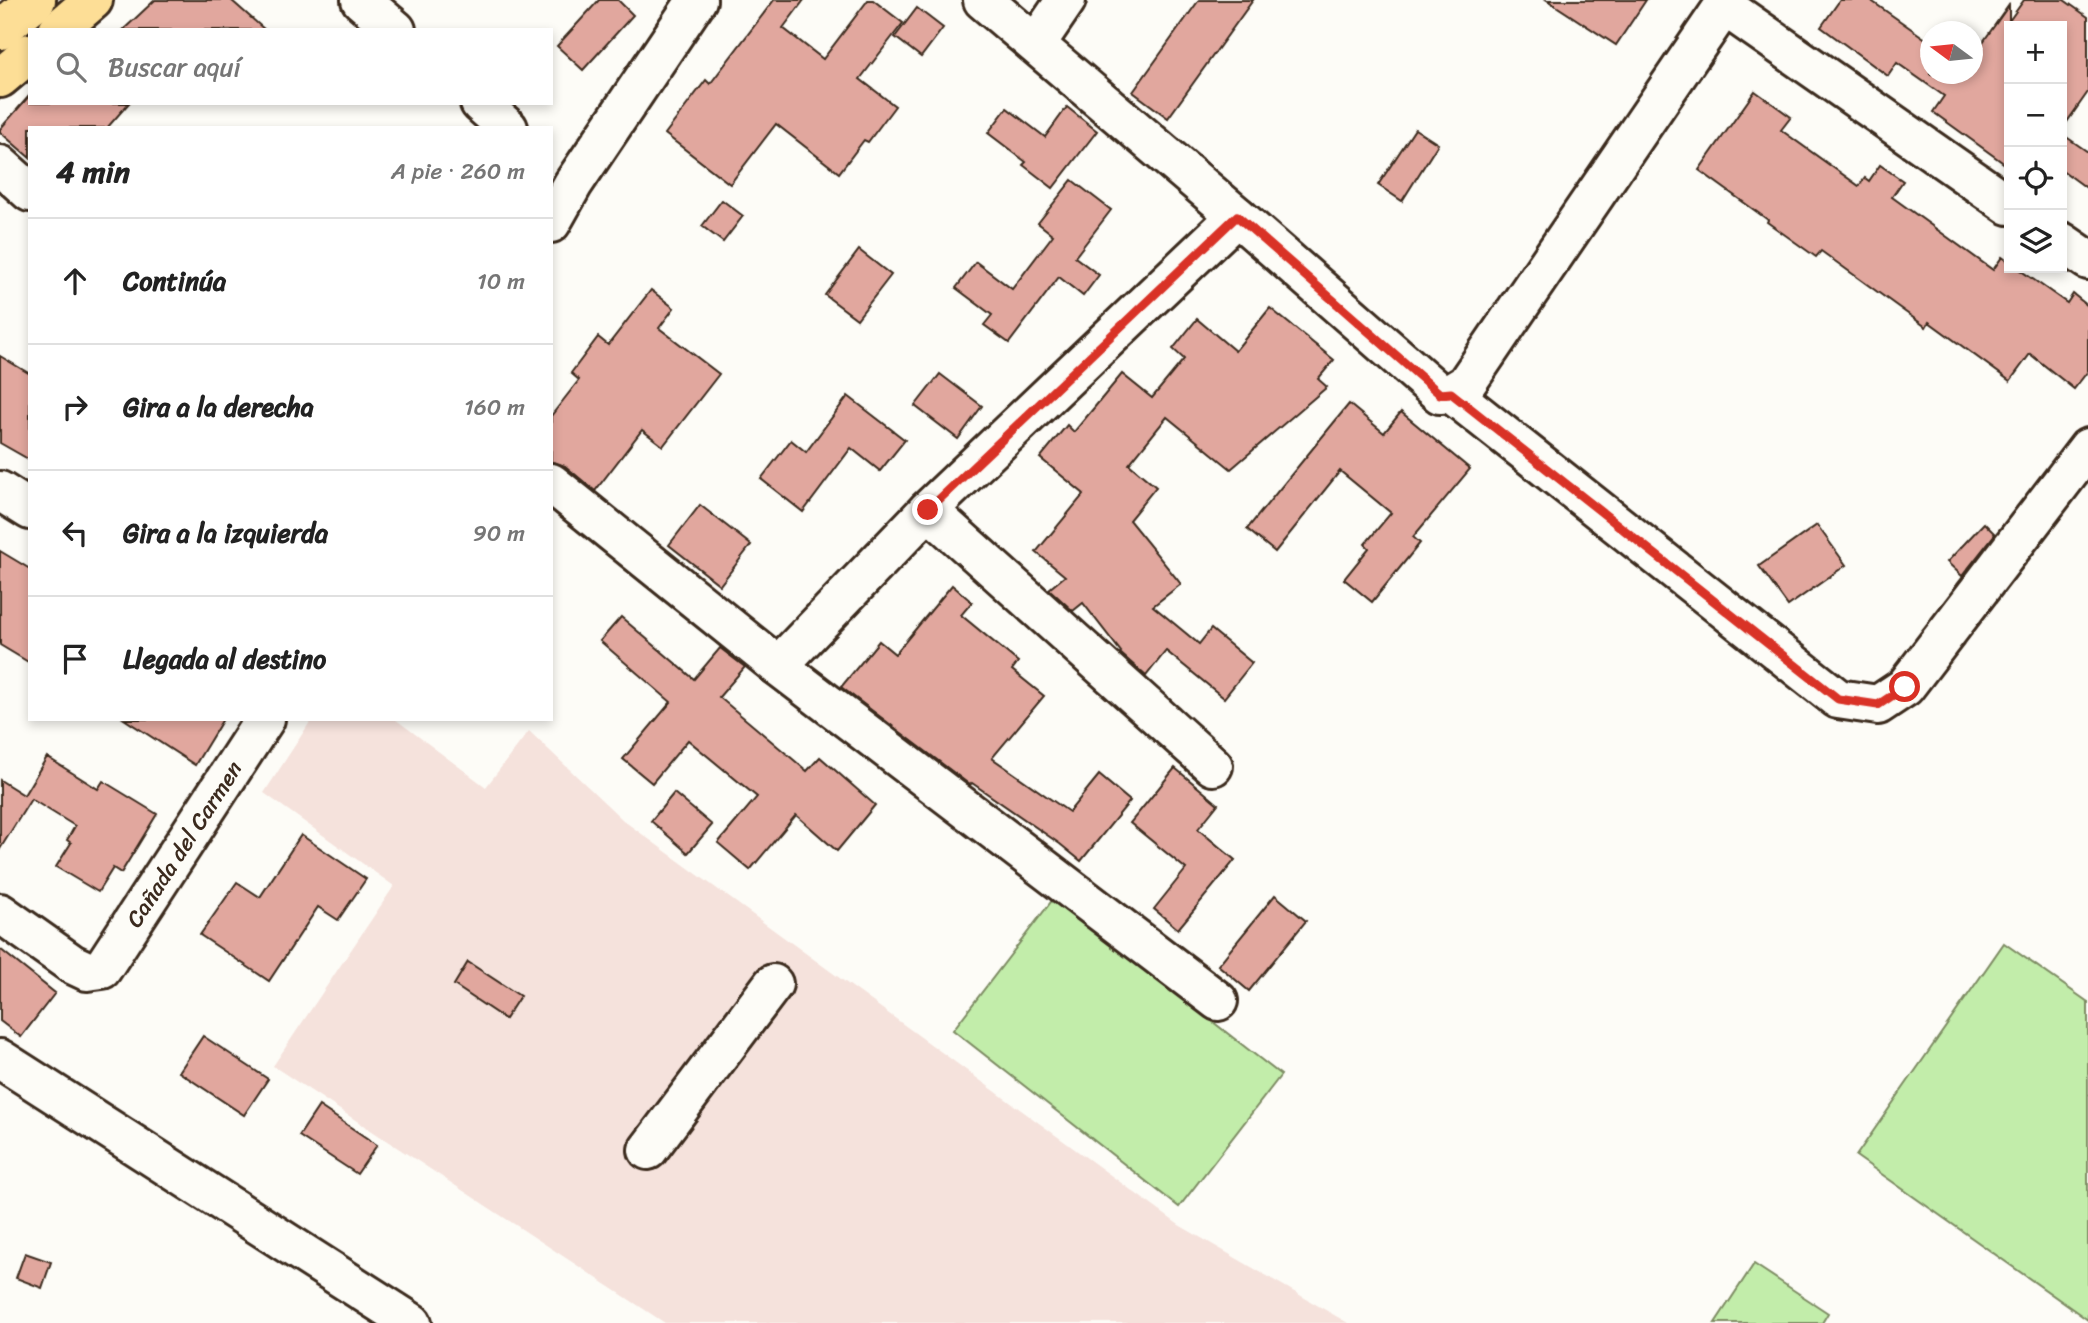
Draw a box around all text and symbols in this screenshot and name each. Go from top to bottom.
north arrow [1920,21,1983,84]
map controls [2004,21,2067,273]
button: + [2004,21,2067,84]
search box [28,28,553,105]
text: Buscar aquí [108,44,241,90]
icon: search [52,48,90,86]
button: − [2004,84,2067,147]
text: 4 min [56,145,130,199]
button: locate [2004,147,2067,210]
text: A pie · 260 m [391,151,525,192]
button: layers [2004,210,2067,273]
text: Continúa [123,258,226,304]
text: 10 m [477,261,525,302]
icon: ahead [56,262,94,300]
text: Gira a la derecha [123,384,314,430]
text: 160 m [464,387,525,428]
icon: right [56,388,94,426]
route end [912,494,943,525]
text: Gira a la izquierda [123,510,328,556]
text: 90 m [473,513,525,554]
icon: left [56,514,94,552]
text: Llegada al destino [123,636,326,682]
icon: arrive [56,640,94,678]
route start [1889,671,1920,702]
street label: Cañada del Carmen [115,752,254,936]

